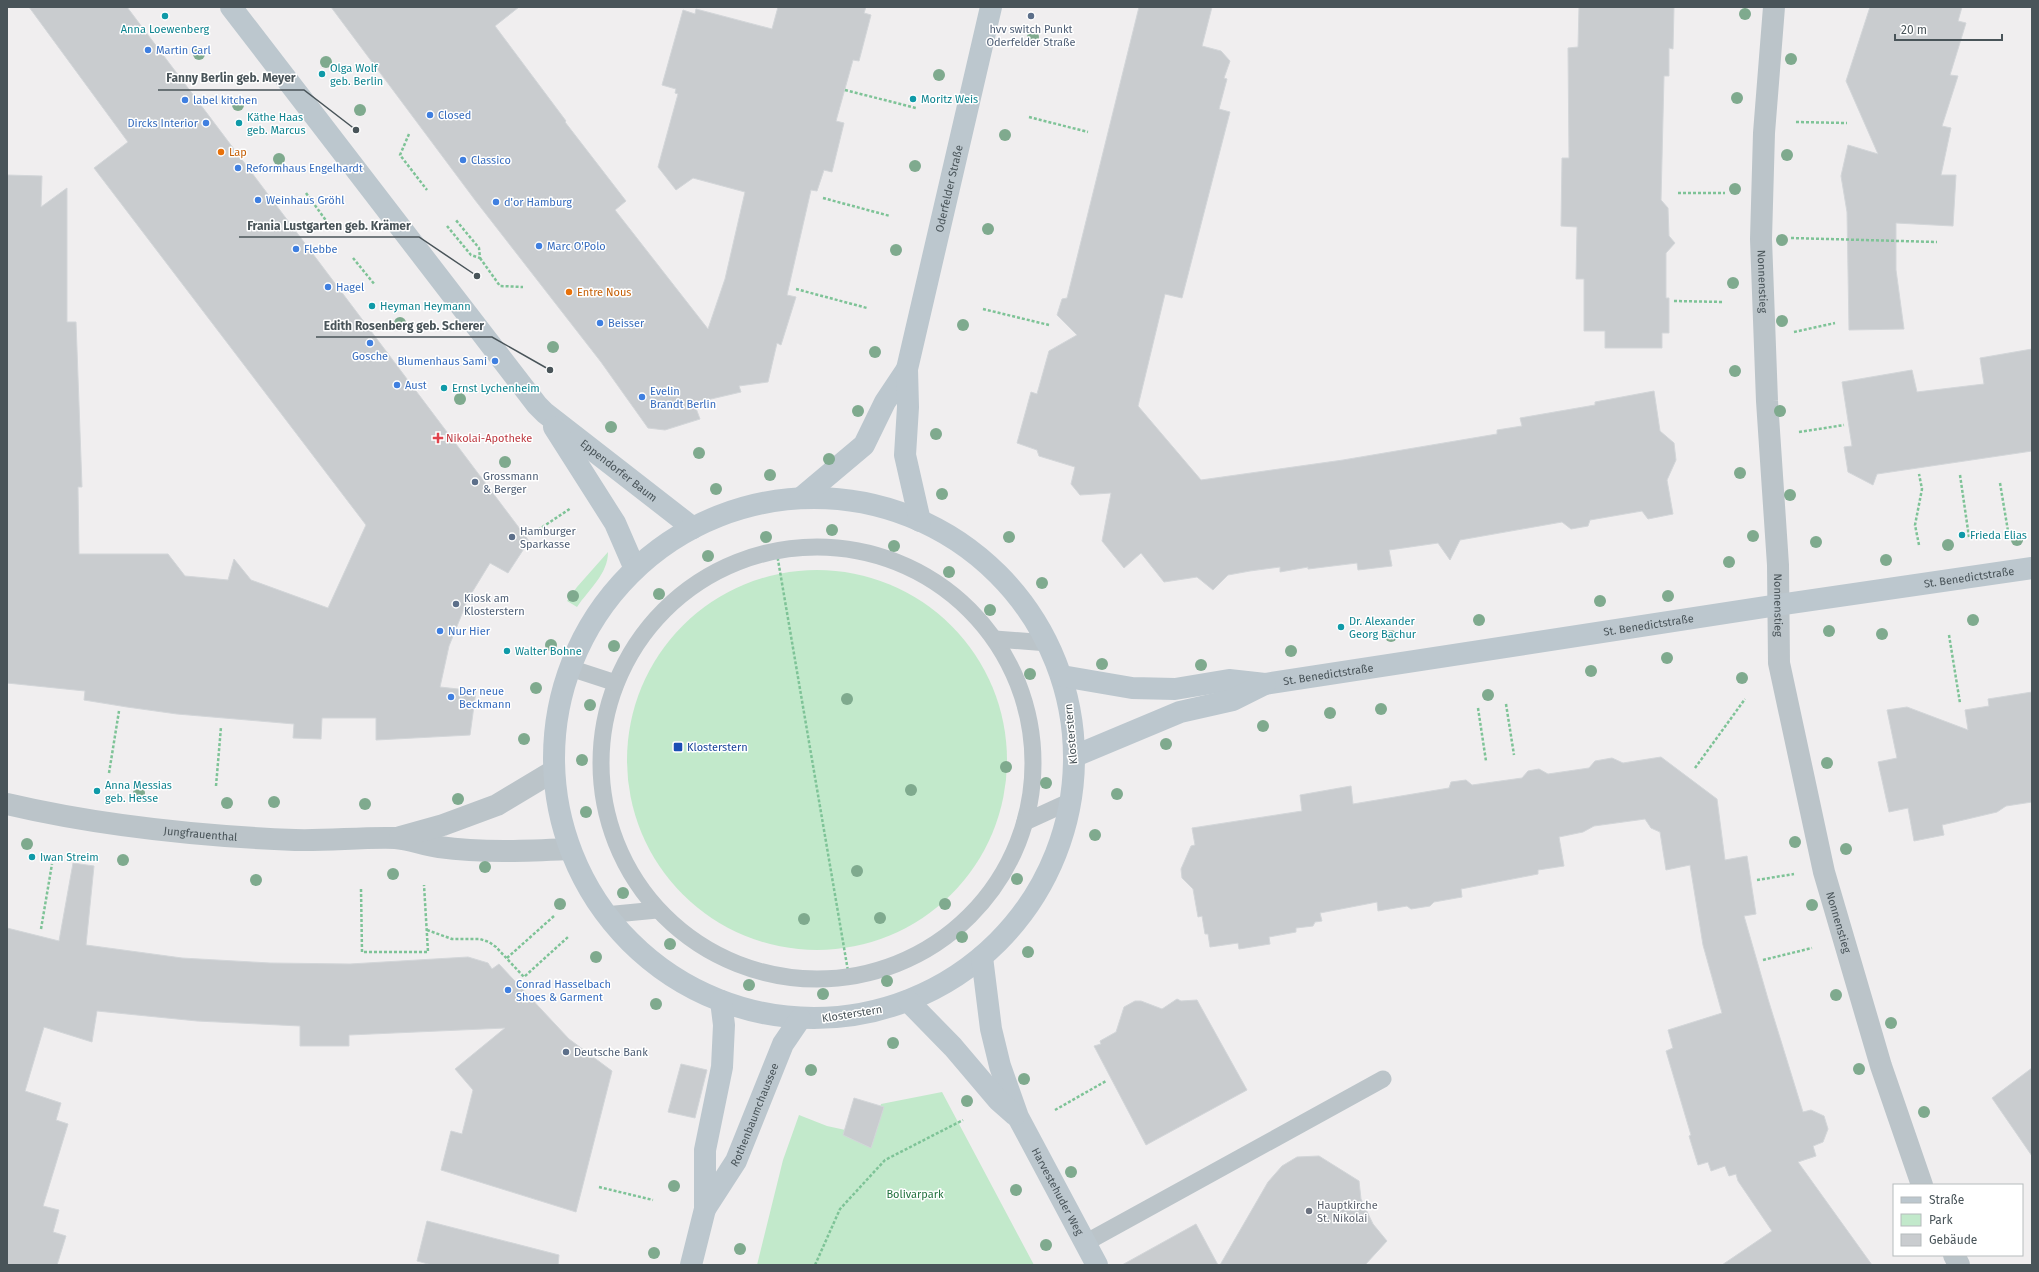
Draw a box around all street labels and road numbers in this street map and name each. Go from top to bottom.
street label: Oderfelder Straße [932,144,965,234]
street label: Nonnenstieg [1755,250,1770,314]
street label: Eppendorfer Baum [578,437,660,504]
street label: St. Benedictstraße [1923,564,2015,590]
street label: Nonnenstieg [1772,573,1785,637]
street label: St. Benedictstraße [1602,612,1695,638]
street label: St. Benedictstraße [1282,661,1374,688]
street label: Klosterstern [1062,703,1080,765]
street label: Jungfrauenthal [163,824,238,843]
street label: Nonnenstieg [1824,890,1854,955]
street label: Klosterstern [821,1003,883,1025]
street label: Rothenbaumchaussee [728,1061,781,1169]
street label: Harvestehuder Weg [1029,1145,1086,1238]

